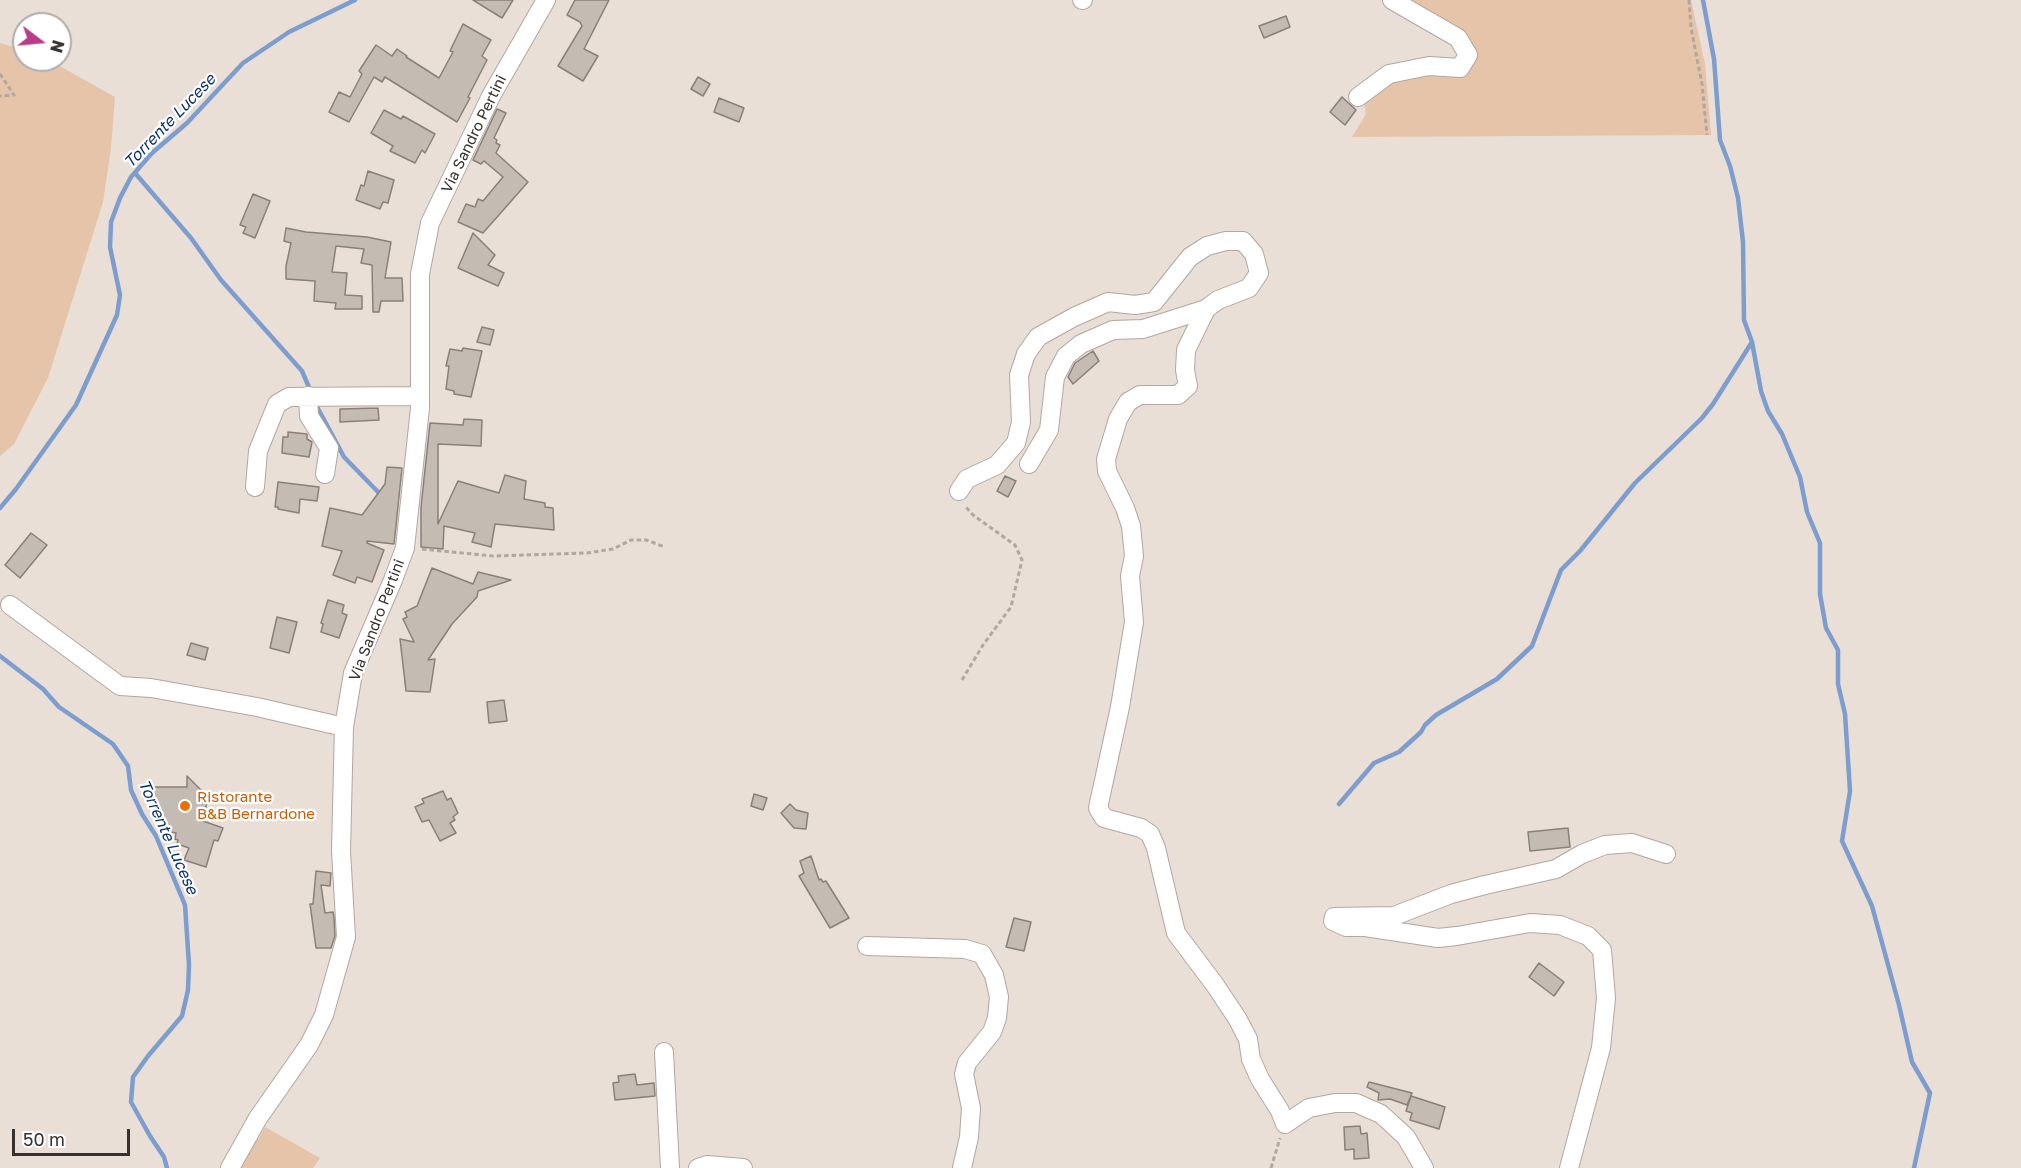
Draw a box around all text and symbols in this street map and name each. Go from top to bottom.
north arrow [12,12,72,72]
text: N [46,38,69,55]
water label: Torrente Lucese [120,70,220,172]
street label: Via Sandro Pertini [438,72,510,196]
street label: Via Sandro Pertini [345,557,409,683]
water label: Torrente Lucese [134,777,202,897]
place label: Ristorante B&B Bernardone [197,788,315,823]
marker: Ristorante B&B Bernardone [178,799,192,813]
scale bar [15,1117,134,1155]
text: 50 m [23,1128,65,1150]

